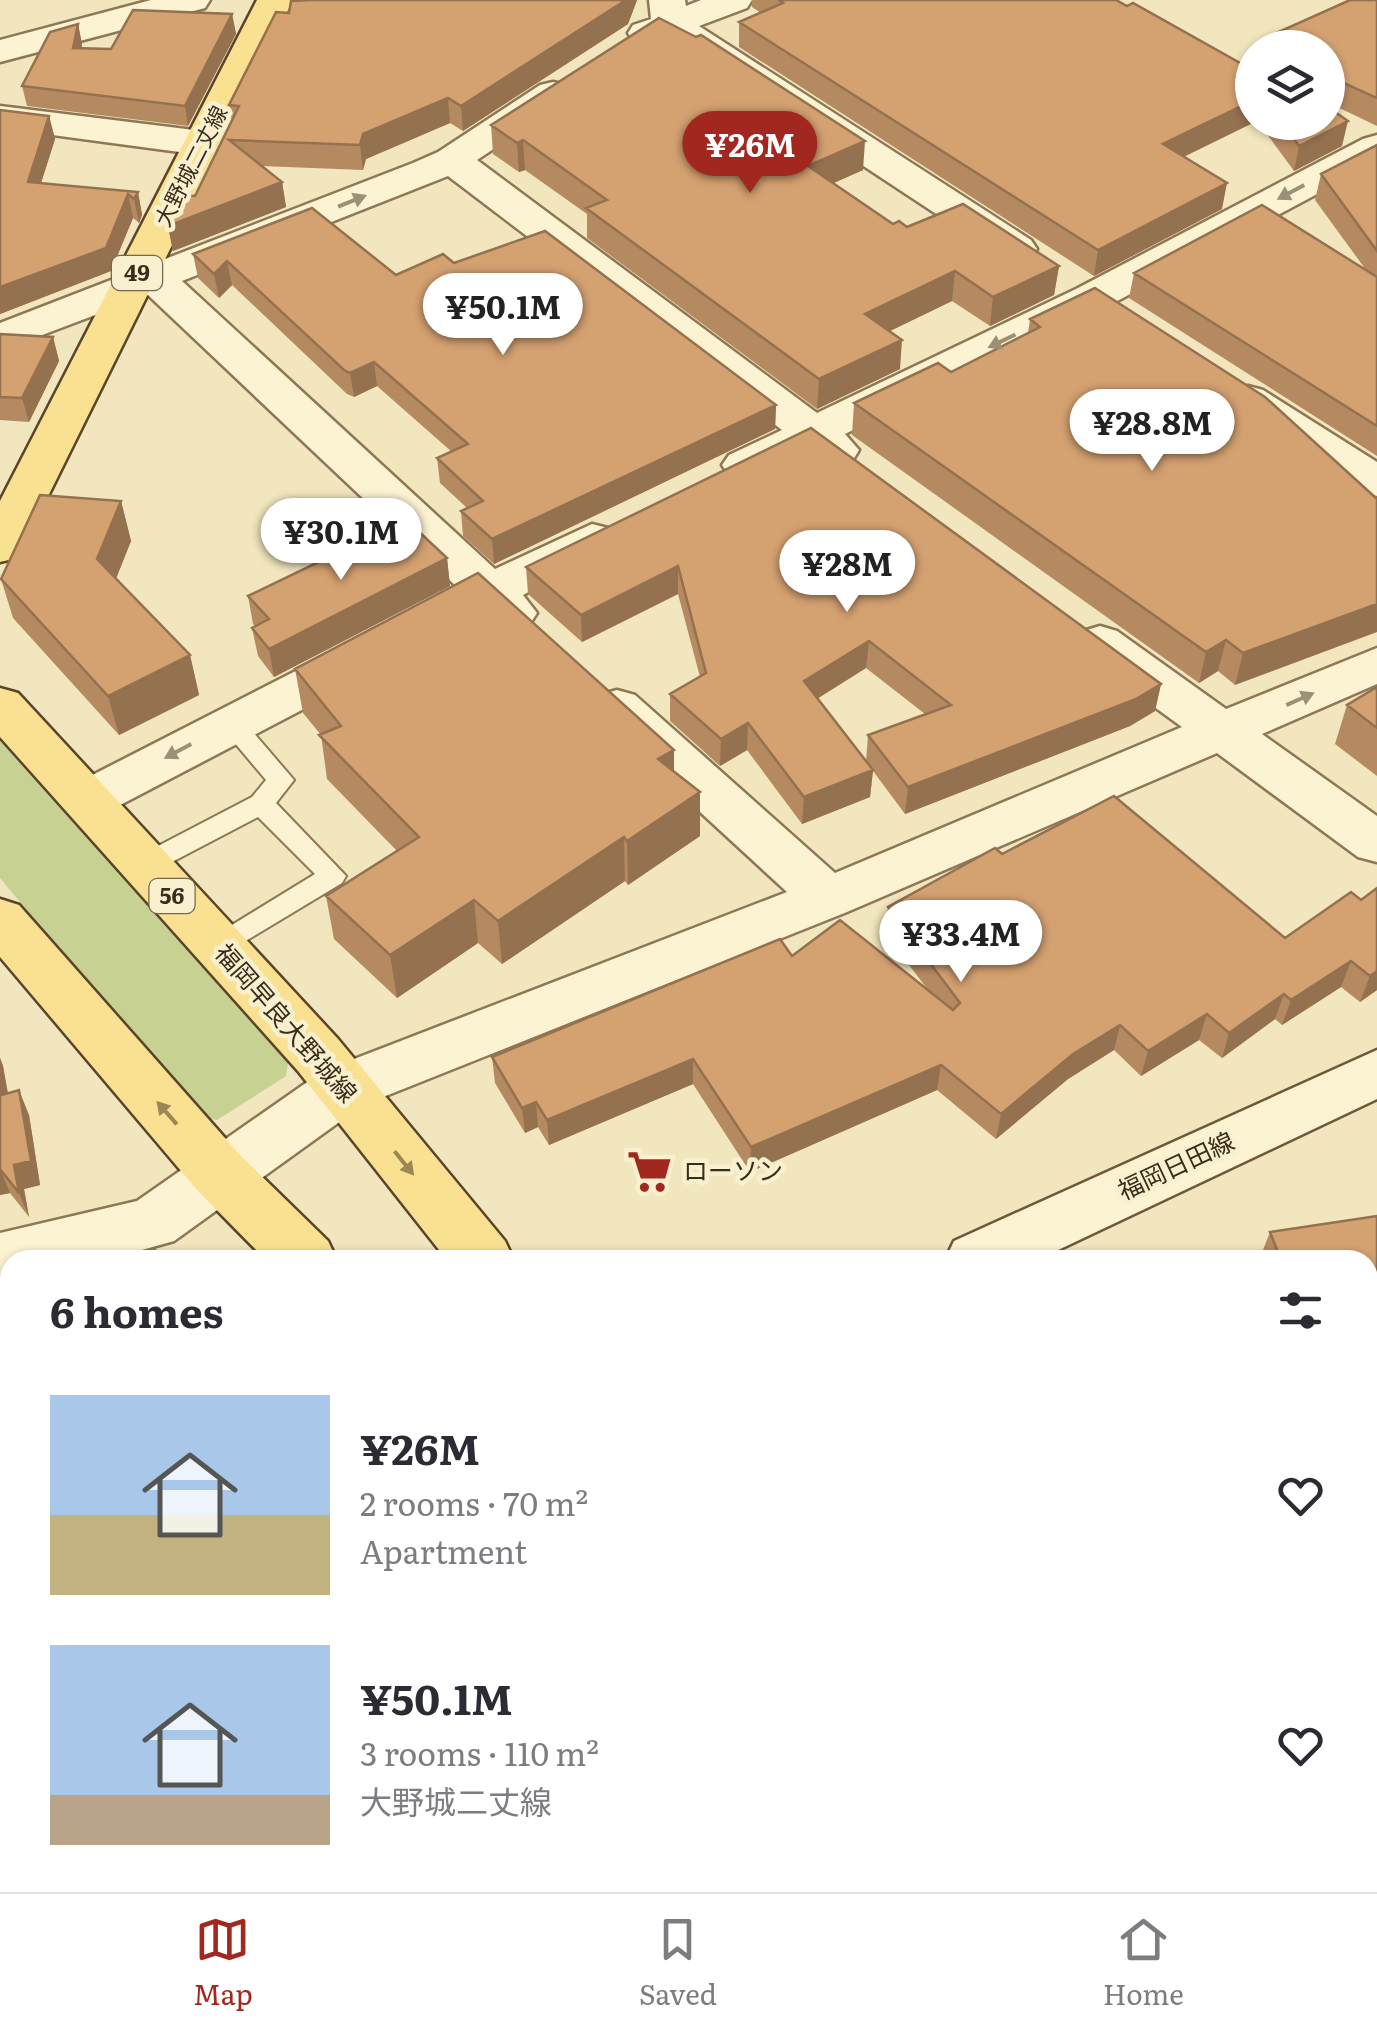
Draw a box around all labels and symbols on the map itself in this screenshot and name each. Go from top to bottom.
street label: 大野城二丈線 [145,99,234,232]
pin: ¥26M [691,111,809,196]
one-way arrow [1276,184,1305,201]
one-way arrow [337,192,367,208]
road number: 49 [112,256,162,290]
pin: ¥50.1M [422,273,584,358]
one-way arrow [987,332,1016,349]
pin: ¥28.8M [1071,389,1233,474]
pin: ¥30.1M [260,498,422,583]
pin: ¥28M [788,530,906,615]
one-way arrow [1285,691,1315,707]
one-way arrow [164,742,193,759]
road number: 56 [150,879,194,913]
pin: ¥33.4M [880,900,1042,985]
street label: 福岡早良大野城線 [208,934,367,1110]
one-way arrow [156,1100,178,1125]
street label: 福岡日田線 [1111,1121,1240,1208]
supermarket icon: ローソン [626,1147,674,1195]
one-way arrow [393,1151,414,1176]
place label: ローソン [683,1151,783,1188]

